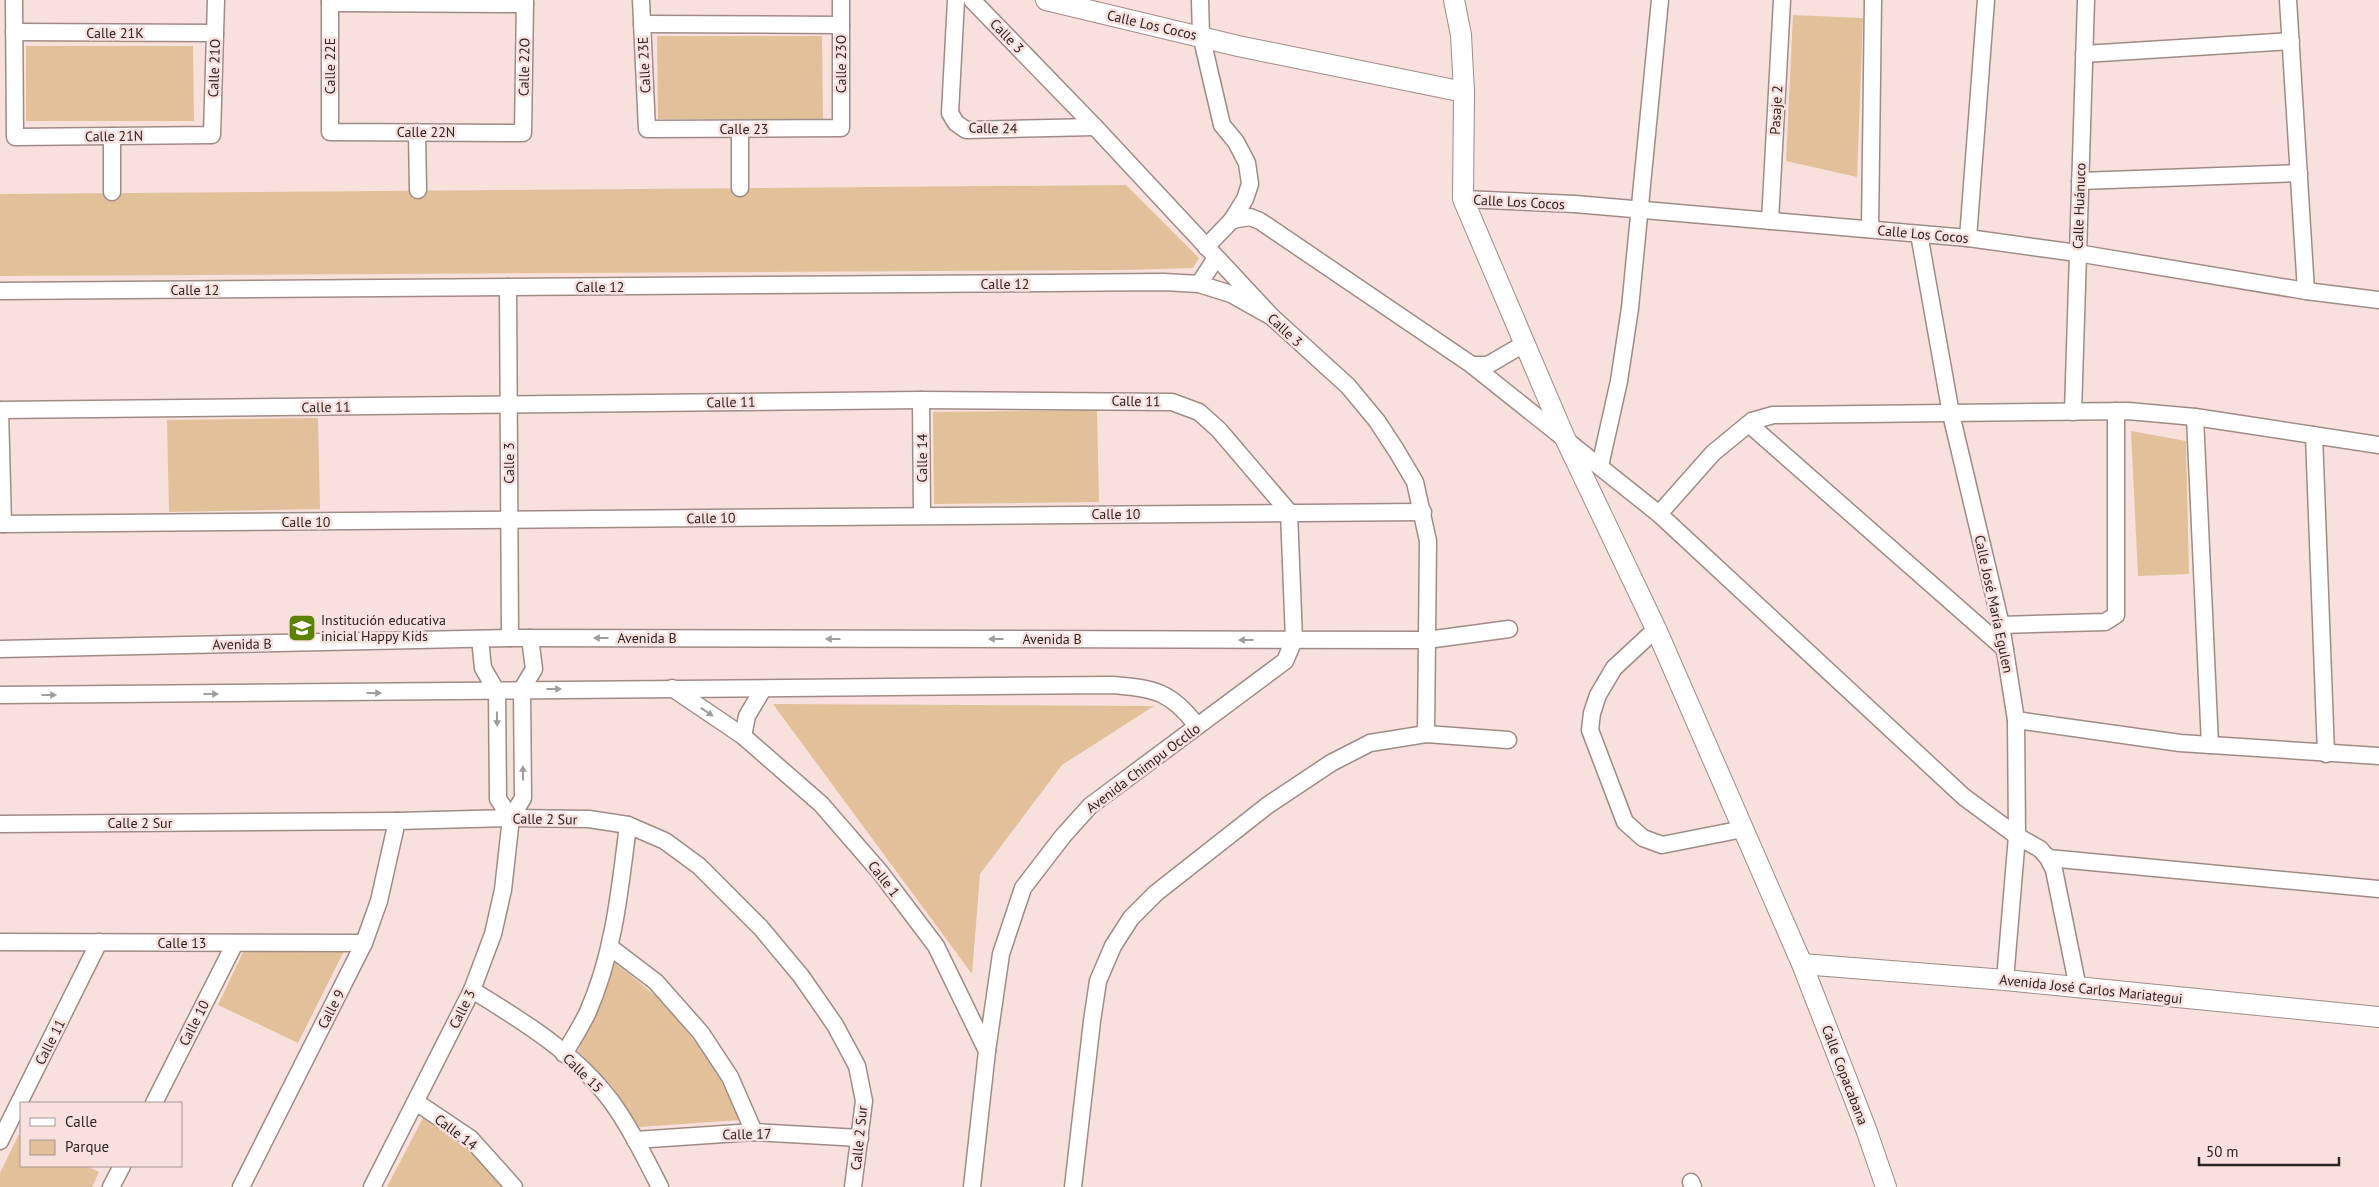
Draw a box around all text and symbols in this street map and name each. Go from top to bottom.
street label: Calle Los Cocos [1105,6,1199,44]
street label: Calle 3 [986,15,1028,57]
street label: Calle 21K [86,24,144,42]
street label: Calle 23O [832,35,850,93]
street label: Calle 23E [634,36,654,94]
street label: Calle 21O [204,38,224,98]
street label: Calle 22E [321,38,339,94]
street label: Calle 22O [514,38,534,96]
street label: Pasaje 2 [1766,85,1786,135]
street label: Calle 24 [968,119,1018,137]
street label: Calle 23 [720,120,769,138]
street label: Calle 22N [397,123,455,141]
street label: Calle 21N [85,126,143,146]
street label: Calle Huánuco [2068,163,2090,249]
street label: Calle Los Cocos [1473,191,1565,213]
street label: Calle Los Cocos [1877,221,1970,247]
street label: Calle 12 [981,275,1030,293]
street label: Calle 12 [576,278,625,296]
street label: Calle 12 [171,281,220,299]
street label: Calle 3 [1264,309,1306,351]
street label: Calle 11 [1111,392,1161,410]
street label: Calle 11 [706,393,756,411]
street label: Calle 11 [301,398,351,416]
street label: Calle 14 [913,433,931,483]
street label: Calle 3 [500,442,518,484]
street label: Calle 10 [1092,505,1141,523]
street label: Calle 10 [686,509,736,527]
street label: Calle 10 [282,513,331,531]
street label: Calle José María Egulen [1971,533,2017,675]
place label: Institución educativa inicial Happy Kids [321,611,446,645]
school or university icon: Institución educativa inicial Happy Kids [287,613,317,643]
street label: Avenida B [617,629,677,647]
street label: Avenida B [1022,630,1082,648]
street label: Avenida B [212,634,272,654]
one-way arrow [592,634,608,642]
one-way arrow [825,635,841,643]
one-way arrow [987,635,1003,643]
one-way arrow [1237,636,1253,644]
one-way arrow [546,685,562,693]
one-way arrow [366,688,382,696]
one-way arrow [203,690,219,698]
one-way arrow [41,691,57,699]
one-way arrow [701,708,714,717]
one-way arrow [493,711,501,727]
street label: Avenida Chimpu Occllo [1082,719,1204,817]
one-way arrow [519,765,527,781]
street label: Calle 2 Sur [512,809,578,829]
street label: Calle 2 Sur [108,814,173,832]
street label: Calle 1 [864,857,904,901]
street label: Calle 13 [158,934,207,952]
street label: Avenida José Carlos Mariategui [1999,970,2183,1008]
street label: Calle 9 [314,986,348,1032]
street label: Calle 3 [445,986,479,1032]
street label: Calle 10 [175,997,213,1049]
street label: Calle 11 [31,1016,69,1068]
street label: Calle Copacabana [1818,1022,1872,1128]
street label: Calle 15 [559,1050,607,1096]
legend [20,1102,182,1167]
street label: Calle 2 Sur [847,1105,871,1171]
street label: Calle 14 [431,1110,481,1154]
text: Calle [65,1112,97,1131]
street label: Calle 17 [722,1125,772,1143]
scale bar [2199,1134,2339,1166]
text: Parque [65,1137,109,1156]
text: 50 m [2206,1142,2239,1161]

